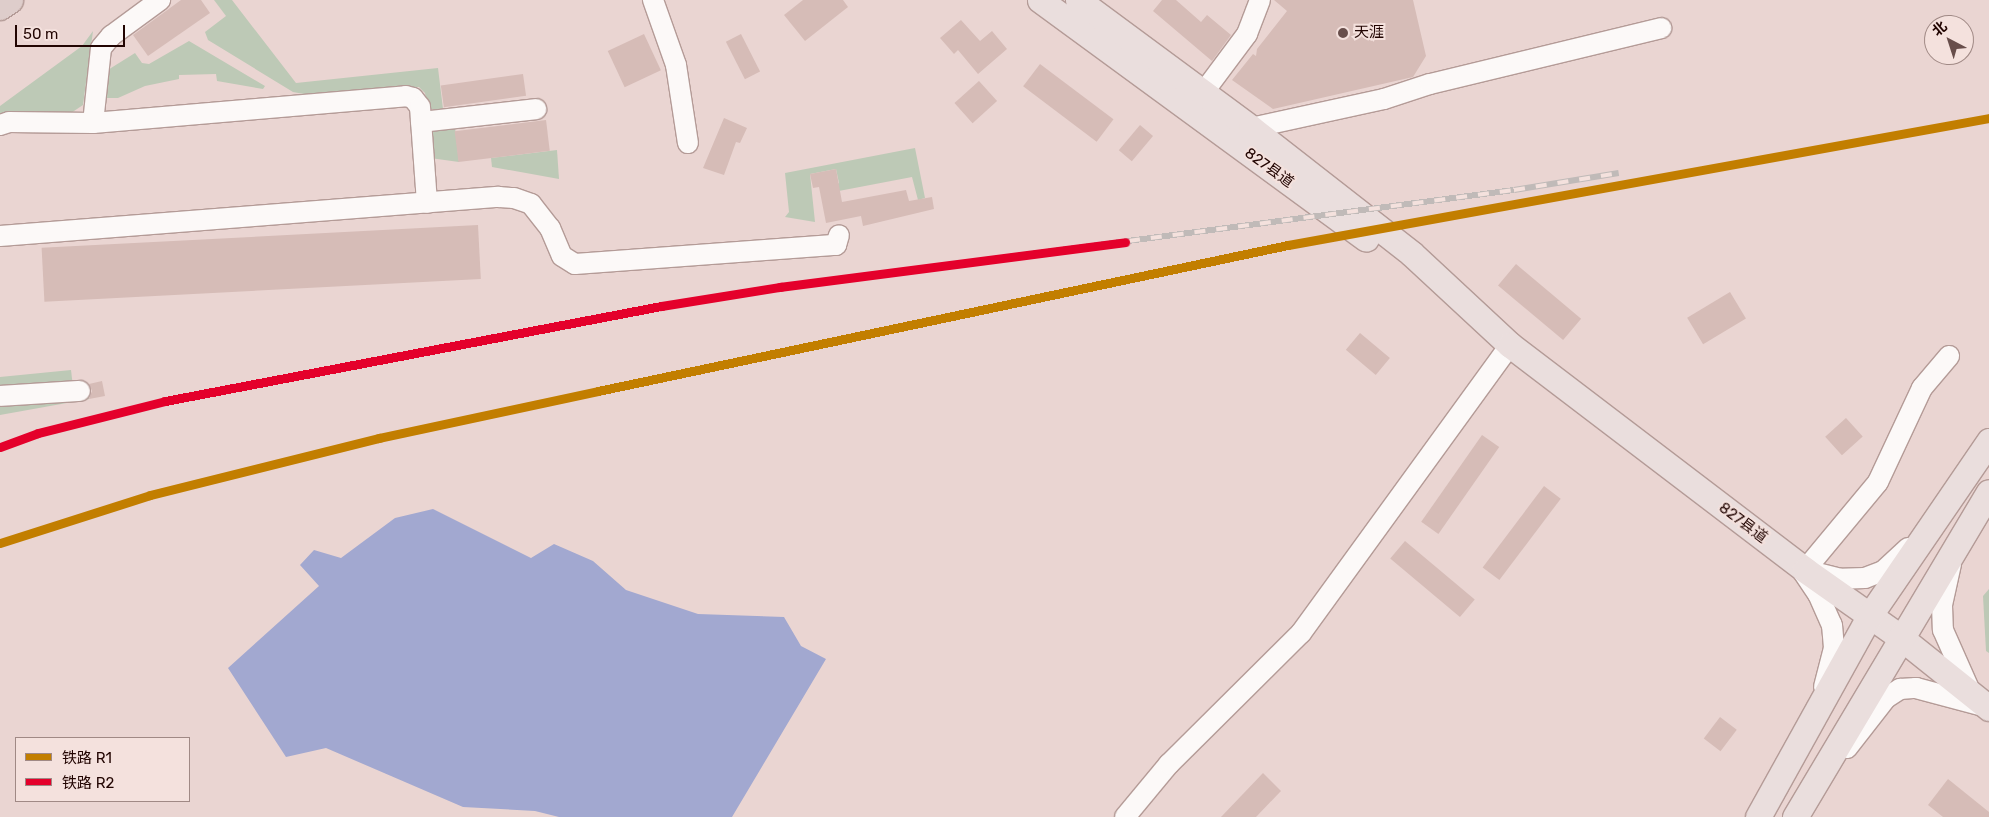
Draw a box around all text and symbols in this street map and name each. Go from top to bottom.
scale bar [18,15,128,47]
north arrow [1924,15,1974,65]
text: 北 [1929,18,1951,40]
place label: 天涯 [1354,24,1384,42]
text: 50 m [23,25,58,43]
marker: 天涯 [1336,26,1350,40]
street label: 827县道 [1241,144,1297,192]
street label: 827县道 [1715,499,1771,547]
legend [15,737,190,802]
text: 铁路 R1 [62,749,112,767]
text: 铁路 R2 [62,774,114,792]

